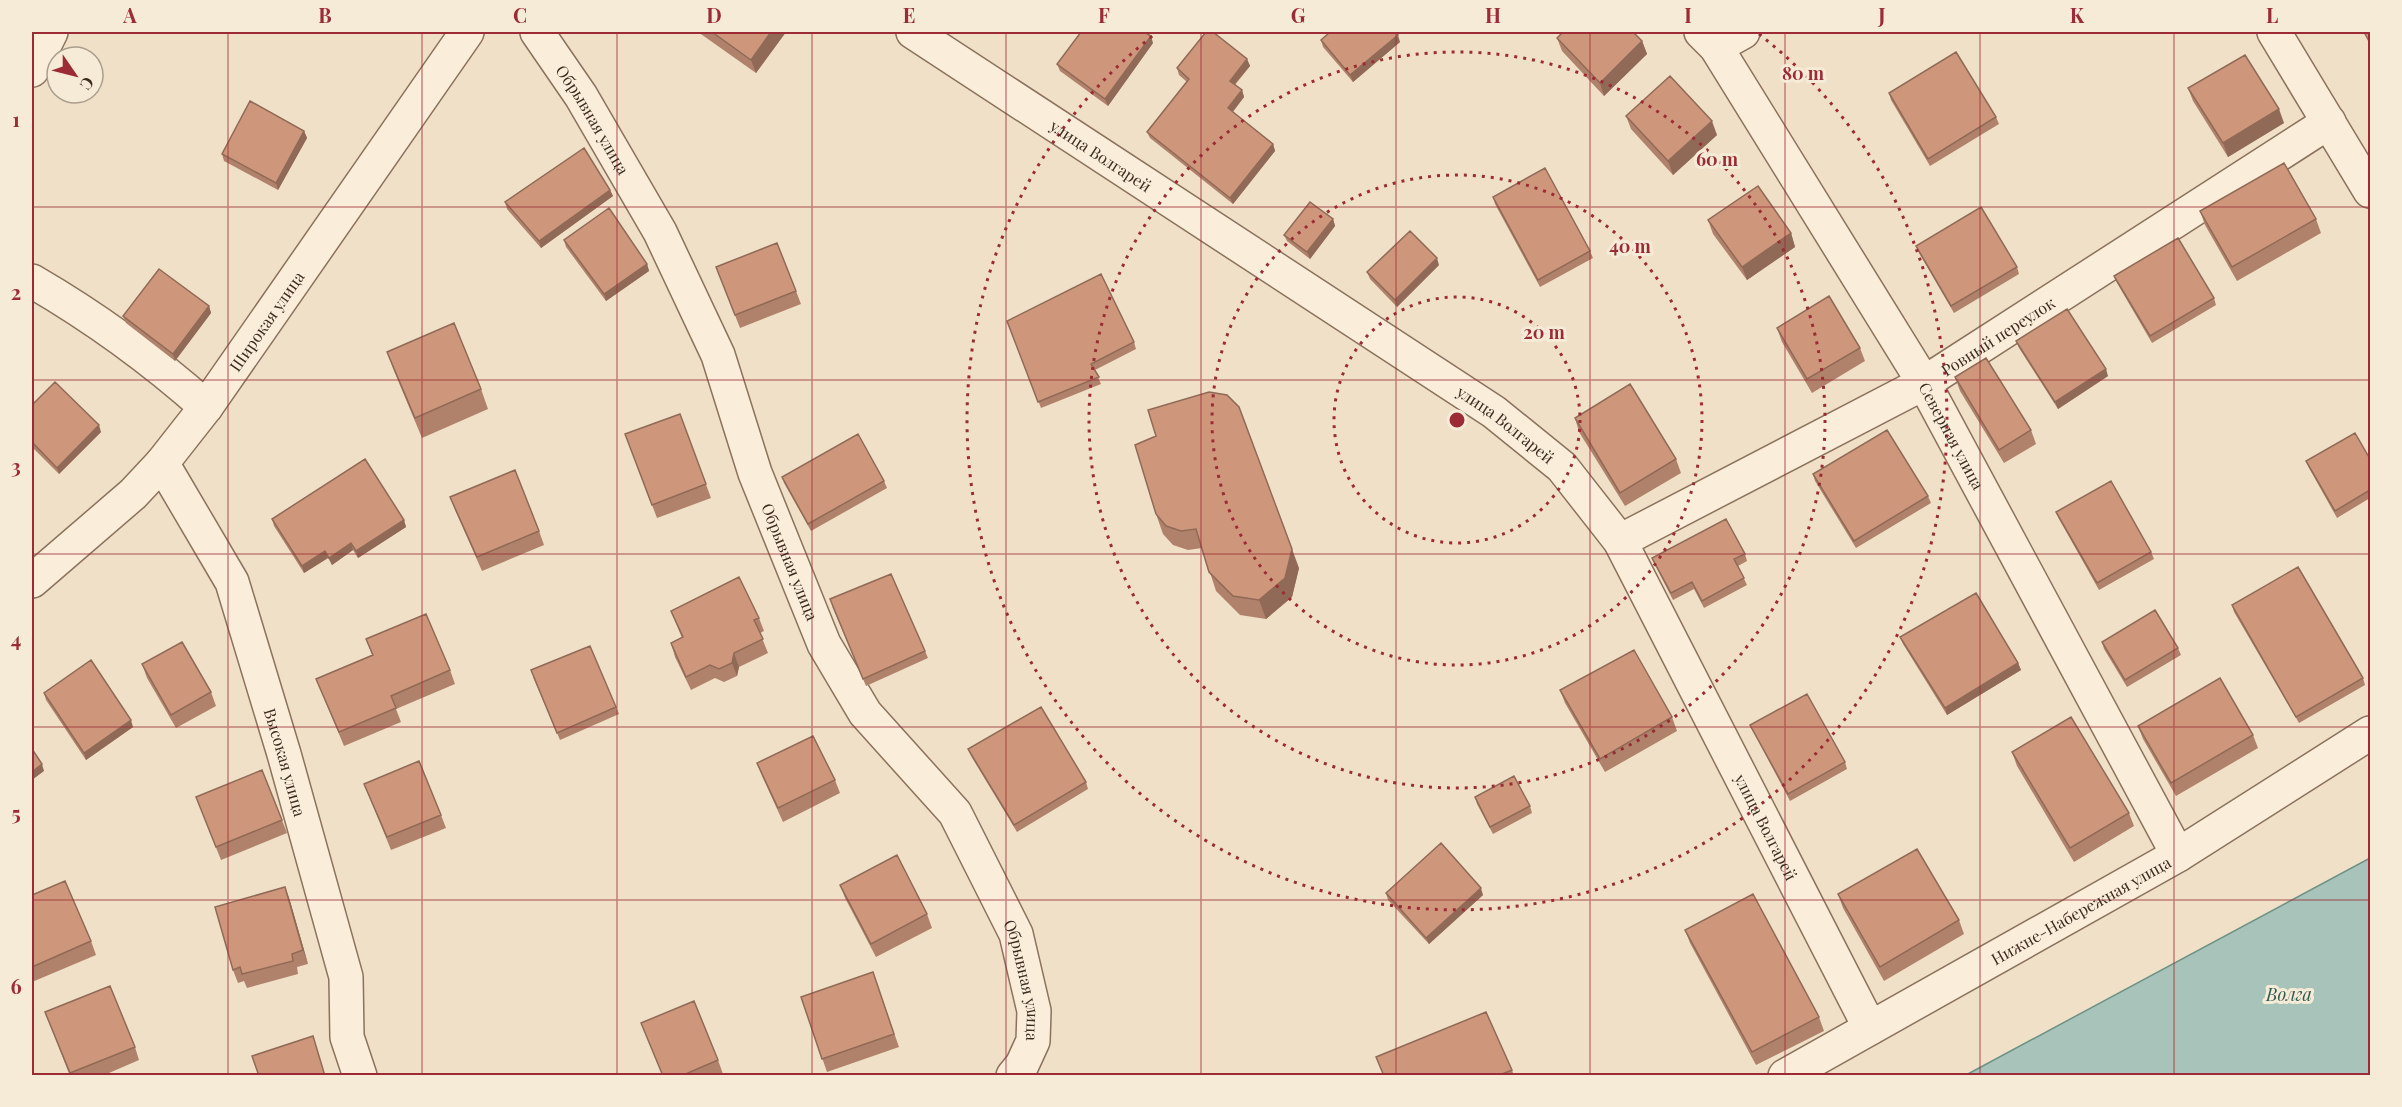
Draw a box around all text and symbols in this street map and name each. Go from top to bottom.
text: A [122,1,137,28]
text: B [318,1,332,28]
text: C [513,1,527,28]
text: D [706,1,722,28]
text: E [903,1,915,28]
text: F [1098,1,1110,28]
text: G [1291,1,1306,28]
text: H [1485,1,1501,28]
text: I [1684,1,1692,28]
text: J [1877,1,1886,28]
text: K [2070,1,2085,28]
text: L [2266,1,2278,28]
north arrow [45,45,105,105]
street label: Обрывная улица [552,60,635,178]
text: 80 m [1782,61,1825,85]
text: С [76,73,100,95]
text: 1 [12,105,20,132]
street label: улица Волгарей [1046,114,1156,196]
text: 60 m [1696,147,1739,171]
text: 40 m [1609,234,1652,258]
street label: Широкая улица [224,267,308,375]
text: 2 [11,278,21,305]
street label: Ровный переулок [1937,291,2058,380]
text: 20 m [1523,320,1565,344]
street label: Северная улица [1915,378,1990,493]
street label: улица Волгарей [1453,380,1559,467]
centre of rings [1447,410,1467,430]
text: 3 [11,452,21,479]
street label: Обрывная улица [758,500,824,623]
text: 4 [11,625,21,652]
street label: Высокая улица [260,705,311,819]
street label: улица Волгарей [1730,769,1803,884]
text: 5 [11,799,21,826]
street label: Нижне-Набережная улица [1987,851,2174,969]
street label: Обрывная улица [1000,915,1045,1041]
text: 6 [10,972,22,999]
water label: Волга [2265,982,2312,1006]

